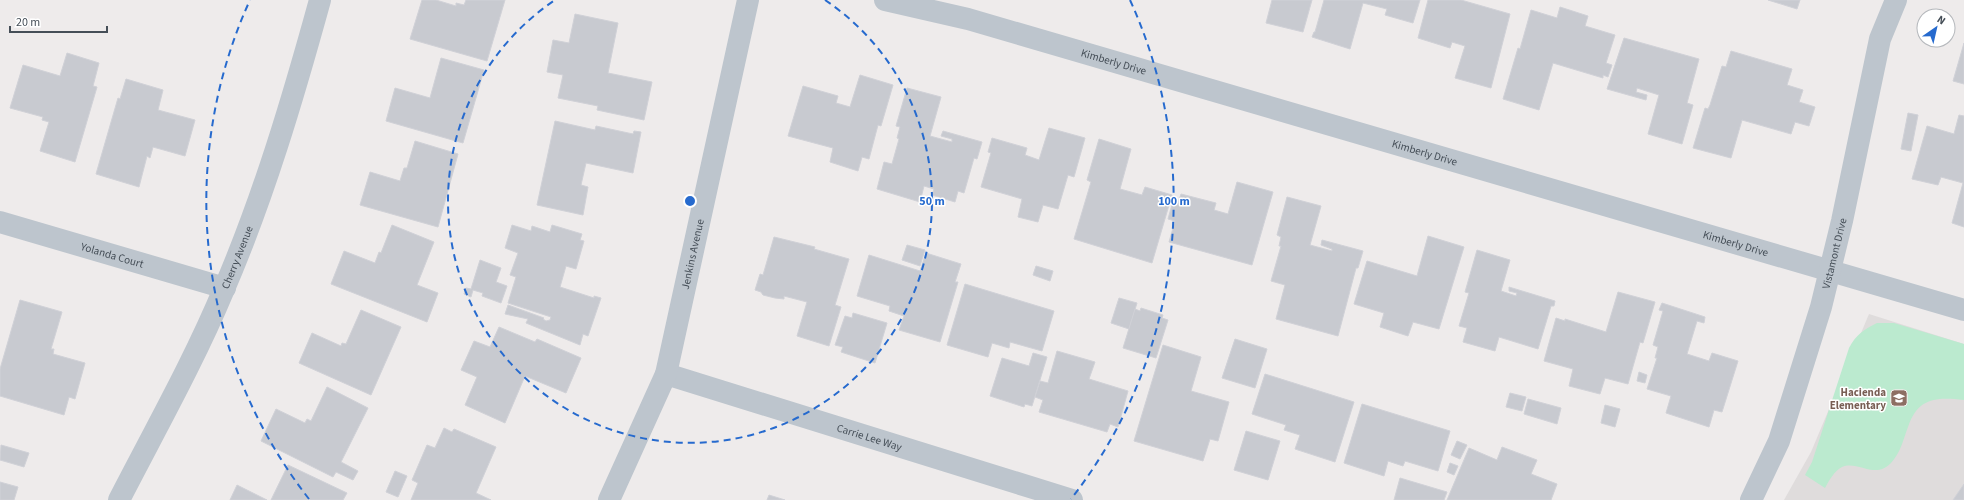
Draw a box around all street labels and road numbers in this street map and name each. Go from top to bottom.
street label: Kimberly Drive [1079,45,1149,79]
street label: Kimberly Drive [1390,136,1460,170]
street label: Vistamont Drive [1819,216,1851,291]
street label: Jenkins Avenue [678,217,708,291]
street label: Cherry Avenue [218,223,257,291]
street label: Kimberly Drive [1701,227,1771,261]
street label: Yolanda Court [78,239,146,272]
street label: Carrie Lee Way [835,420,904,455]

